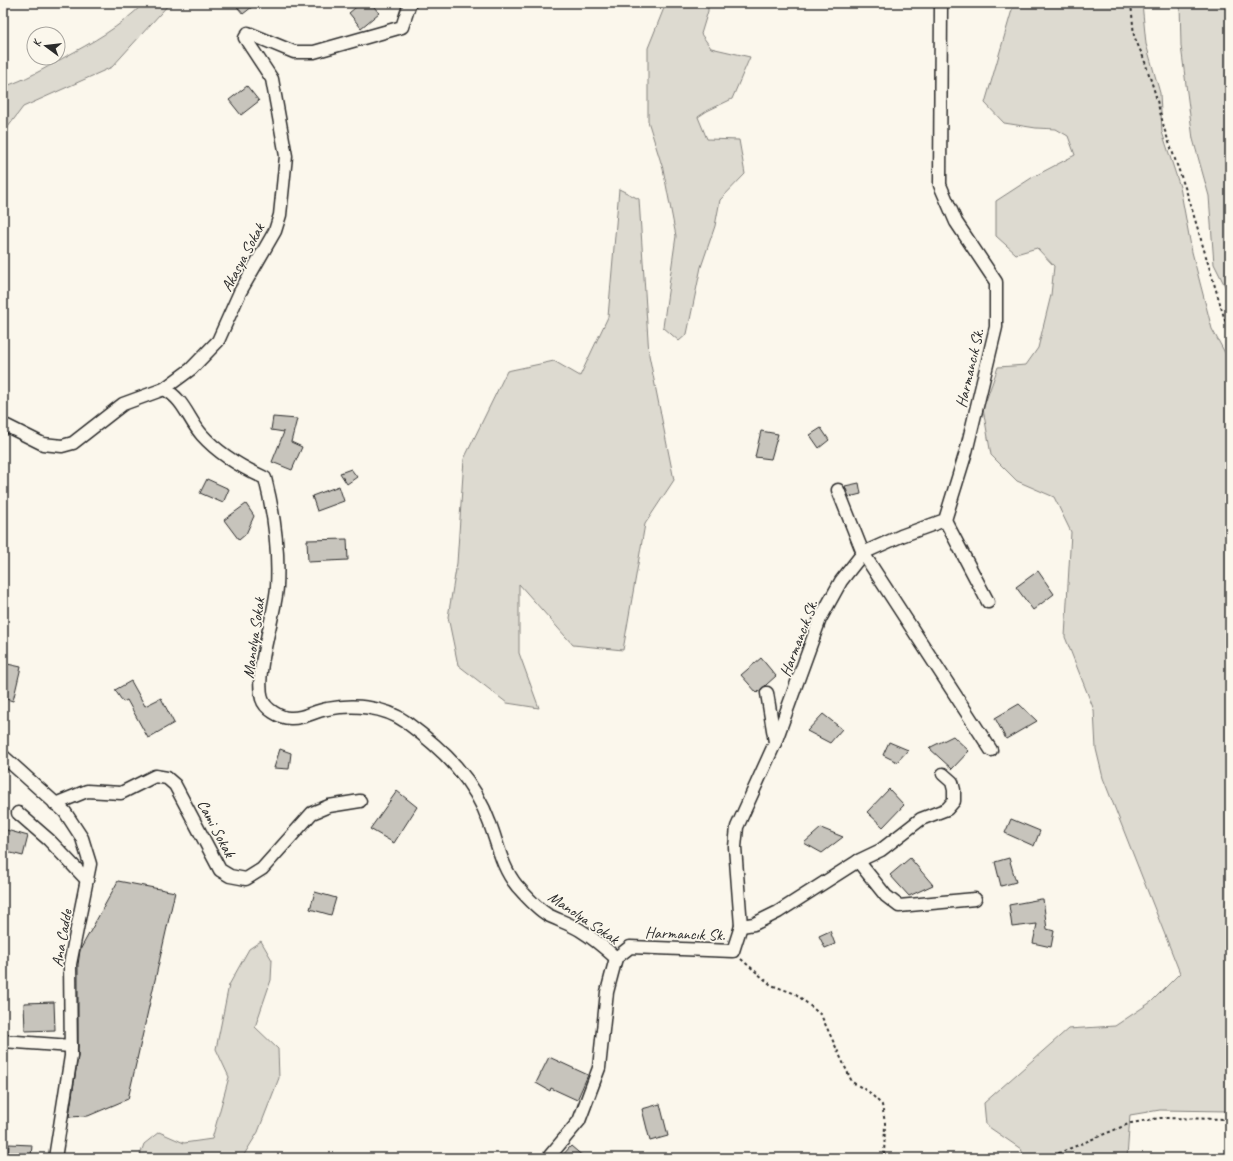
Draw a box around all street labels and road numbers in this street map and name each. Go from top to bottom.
street label: Akasya Sokak [217,219,270,295]
street label: Harmancık Sk. [951,326,989,410]
street label: Manolya Sokak [238,595,270,680]
street label: Harmancık Sk. [775,597,823,679]
street label: Cami Sokak [193,796,240,862]
street label: Manolya Sokak [544,887,624,950]
street label: Ana Cadde [47,906,77,968]
street label: Harmancık Sk. [644,923,726,945]

